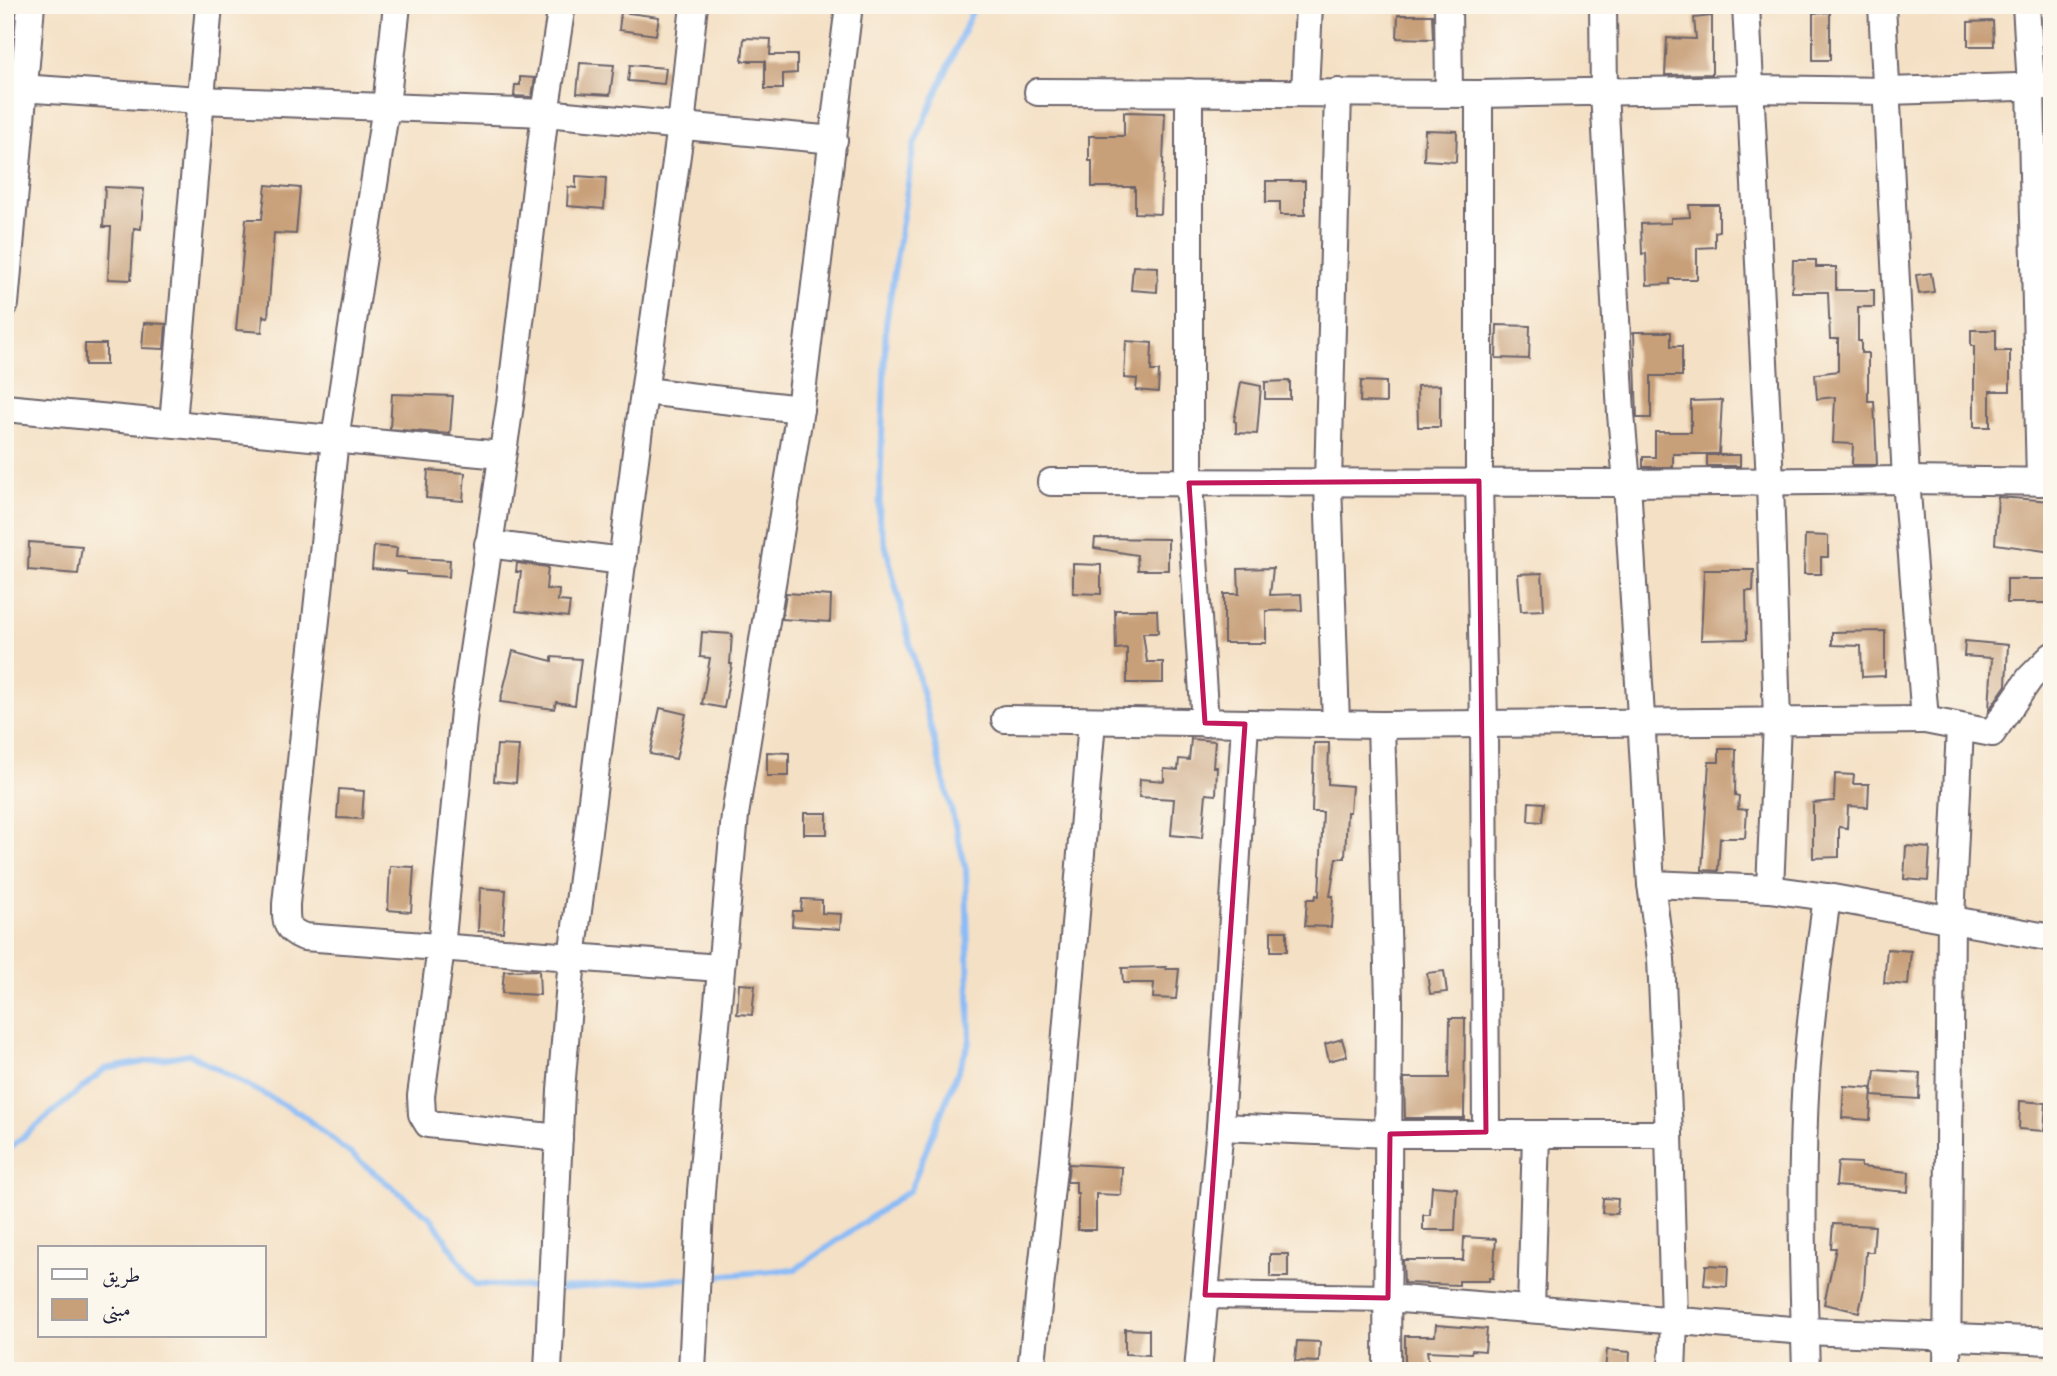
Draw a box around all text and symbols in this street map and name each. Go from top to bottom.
legend [38,1246,266,1338]
text: طريق [102,1263,140,1288]
text: مبنى [102,1297,131,1324]

